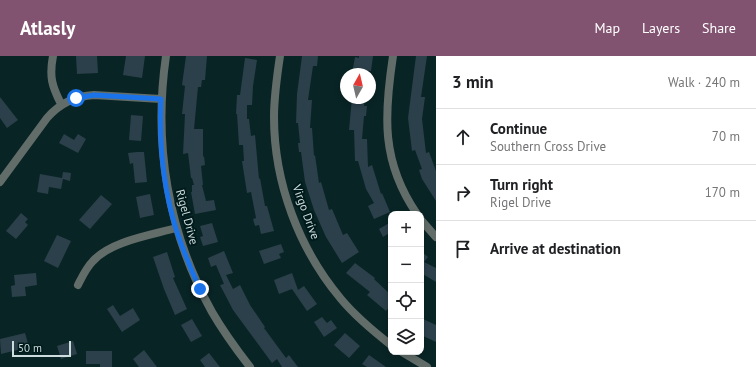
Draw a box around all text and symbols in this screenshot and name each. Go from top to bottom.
text: Atlasly [20,16,75,40]
text: Map [594,19,620,37]
text: Layers [642,19,680,37]
text: Share [702,19,736,37]
north arrow [340,68,376,104]
text: 3 min [452,71,493,93]
text: Walk · 240 m [668,74,740,91]
route start [67,89,85,107]
text: Continue [490,119,547,138]
icon: ahead [452,126,474,148]
text: 70 m [712,128,740,145]
text: Southern Cross Drive [490,138,606,155]
text: Turn right [490,175,553,194]
street label: Virgo Drive [289,181,323,241]
icon: right [452,182,474,204]
text: 170 m [705,184,740,201]
street label: Rigel Drive [173,188,202,246]
text: Rigel Drive [490,194,551,211]
map controls [388,211,424,355]
button: + [388,211,424,247]
icon: arrive [452,238,474,260]
text: Arrive at destination [490,239,621,258]
button: − [388,247,424,283]
route end [191,280,209,298]
button: locate [388,283,424,319]
button: layers [388,319,424,355]
scale bar [12,339,71,358]
text: 50 m [18,341,42,355]

